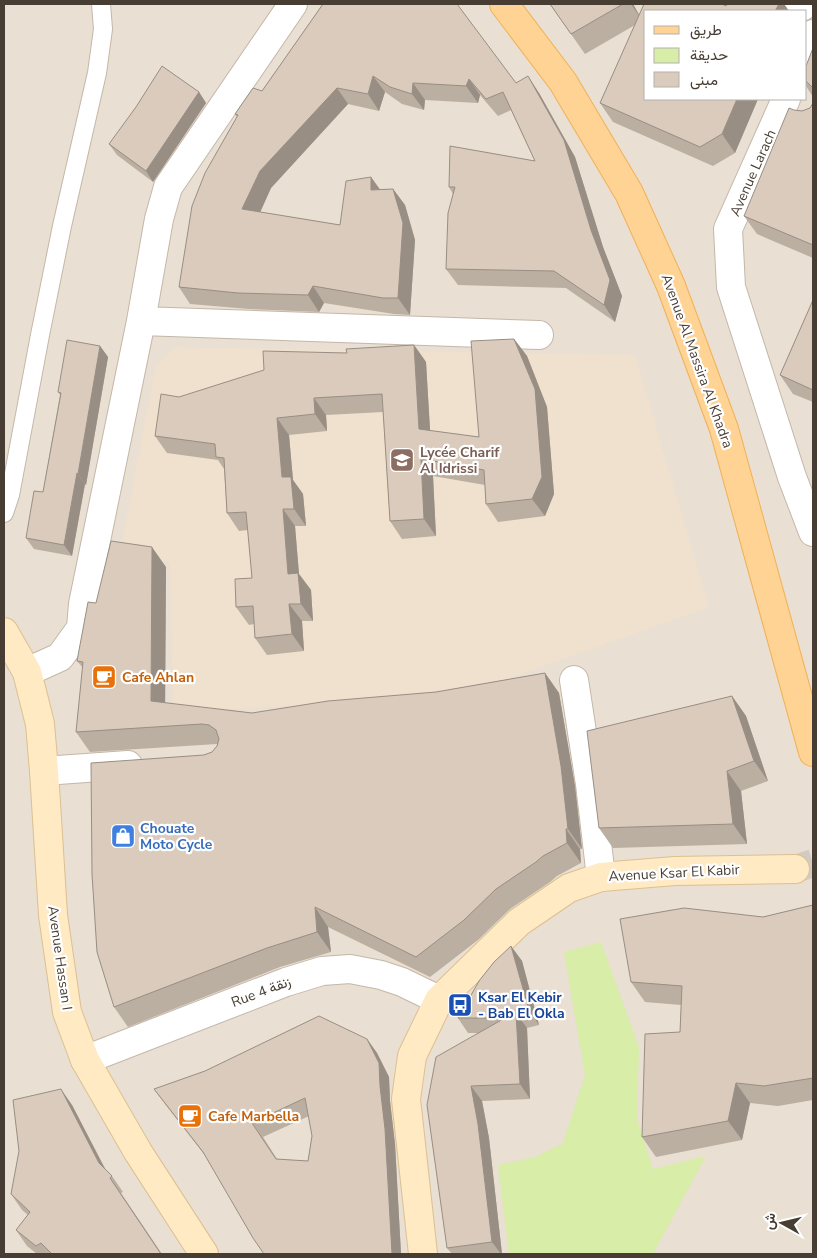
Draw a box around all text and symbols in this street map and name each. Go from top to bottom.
legend [644,10,807,100]
text: طريق [690,20,722,40]
text: حديقة [690,45,728,65]
text: مبنى [690,70,718,90]
street label: Avenue Larach [725,127,781,219]
street label: Avenue Al Massira Al Khadra [657,271,737,451]
place label: Lycée Charif Al Idrissi [420,443,500,478]
school or university icon: Lycée Charif Al Idrissi [389,447,415,473]
cafe icon: Cafe Ahlan [91,664,117,690]
place label: Cafe Ahlan [122,668,194,687]
place label: Chouate Moto Cycle [140,819,213,854]
shop icon: Chouate Moto Cycle [110,823,136,849]
street label: Avenue Ksar El Kabir [608,860,740,886]
street label: Avenue Hassan I [43,905,77,1011]
street label: Rue 4 زنقة [229,972,294,1012]
place label: Ksar El Kebir - Bab El Okla [478,988,565,1023]
bus stop icon: Ksar El Kebir - Bab El Okla [447,992,473,1018]
cafe icon: Cafe Marbella [177,1103,203,1129]
place label: Cafe Marbella [208,1107,299,1126]
north arrow [757,1198,807,1248]
text: ش [759,1211,780,1231]

